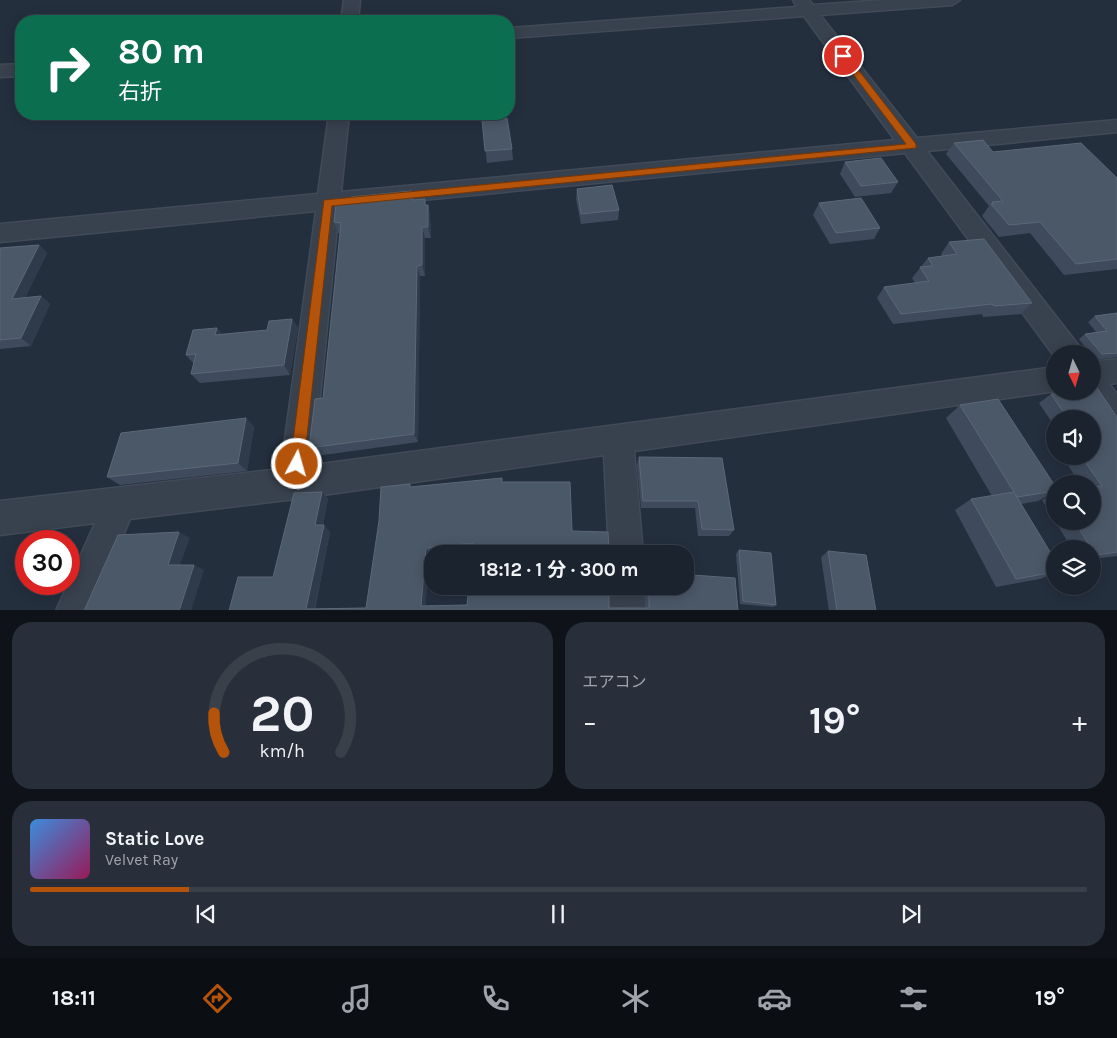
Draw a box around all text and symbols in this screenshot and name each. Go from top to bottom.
text: 80 m [118,31,205,72]
icon: right [35,35,100,100]
pin [822,35,864,77]
icon: arrive [829,42,857,70]
text: 右折 [118,79,162,105]
north arrow [1046,345,1101,400]
map controls [1046,345,1101,595]
button: sound [1046,410,1101,465]
position arrow [270,437,322,489]
button: search [1046,475,1101,530]
speed limit sign: 30 [15,530,80,595]
button: layers [1046,540,1101,595]
text: 18:12 · 1 分 · 300 m [479,559,639,581]
text: エアコン [583,672,647,691]
text: 20 [250,683,314,744]
text: 19° [809,698,861,743]
text: − [583,705,597,738]
text: + [1072,705,1087,738]
text: km/h [260,741,305,762]
text: Static Love [105,828,204,850]
text: Velvet Ray [105,850,178,869]
icon: previous [192,900,220,928]
icon: pause [544,900,572,928]
icon: next [897,900,925,928]
icon: directions [200,981,235,1016]
icon: music [339,981,374,1016]
icon: phone [478,981,513,1016]
icon: climate [618,981,653,1016]
icon: car [757,981,792,1016]
icon: filters [896,981,931,1016]
text: 18:11 [52,985,96,1011]
text: 19° [1035,985,1065,1011]

